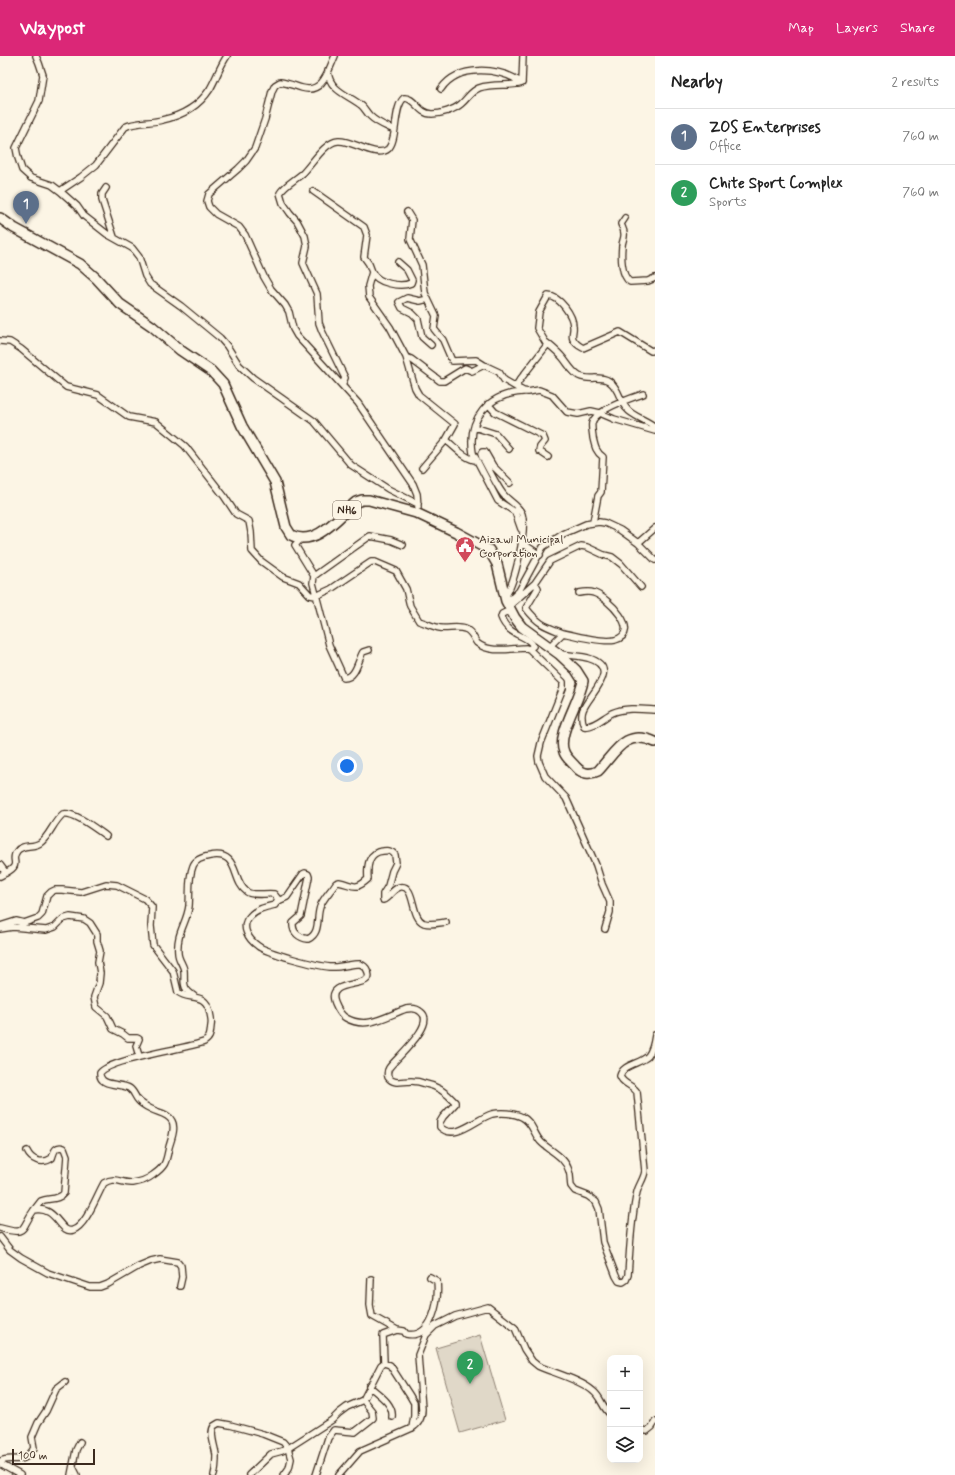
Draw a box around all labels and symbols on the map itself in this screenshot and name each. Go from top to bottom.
pin: 1 [13,191,39,224]
road number: NH6 [333,501,361,519]
place label: Aizawl Municipal Corporation [479,532,563,562]
public building icon: Aizawl Municipal Corporation [454,535,476,563]
your location [337,756,357,776]
pin: 2 [457,1351,483,1384]
scale bar [12,1447,95,1466]

